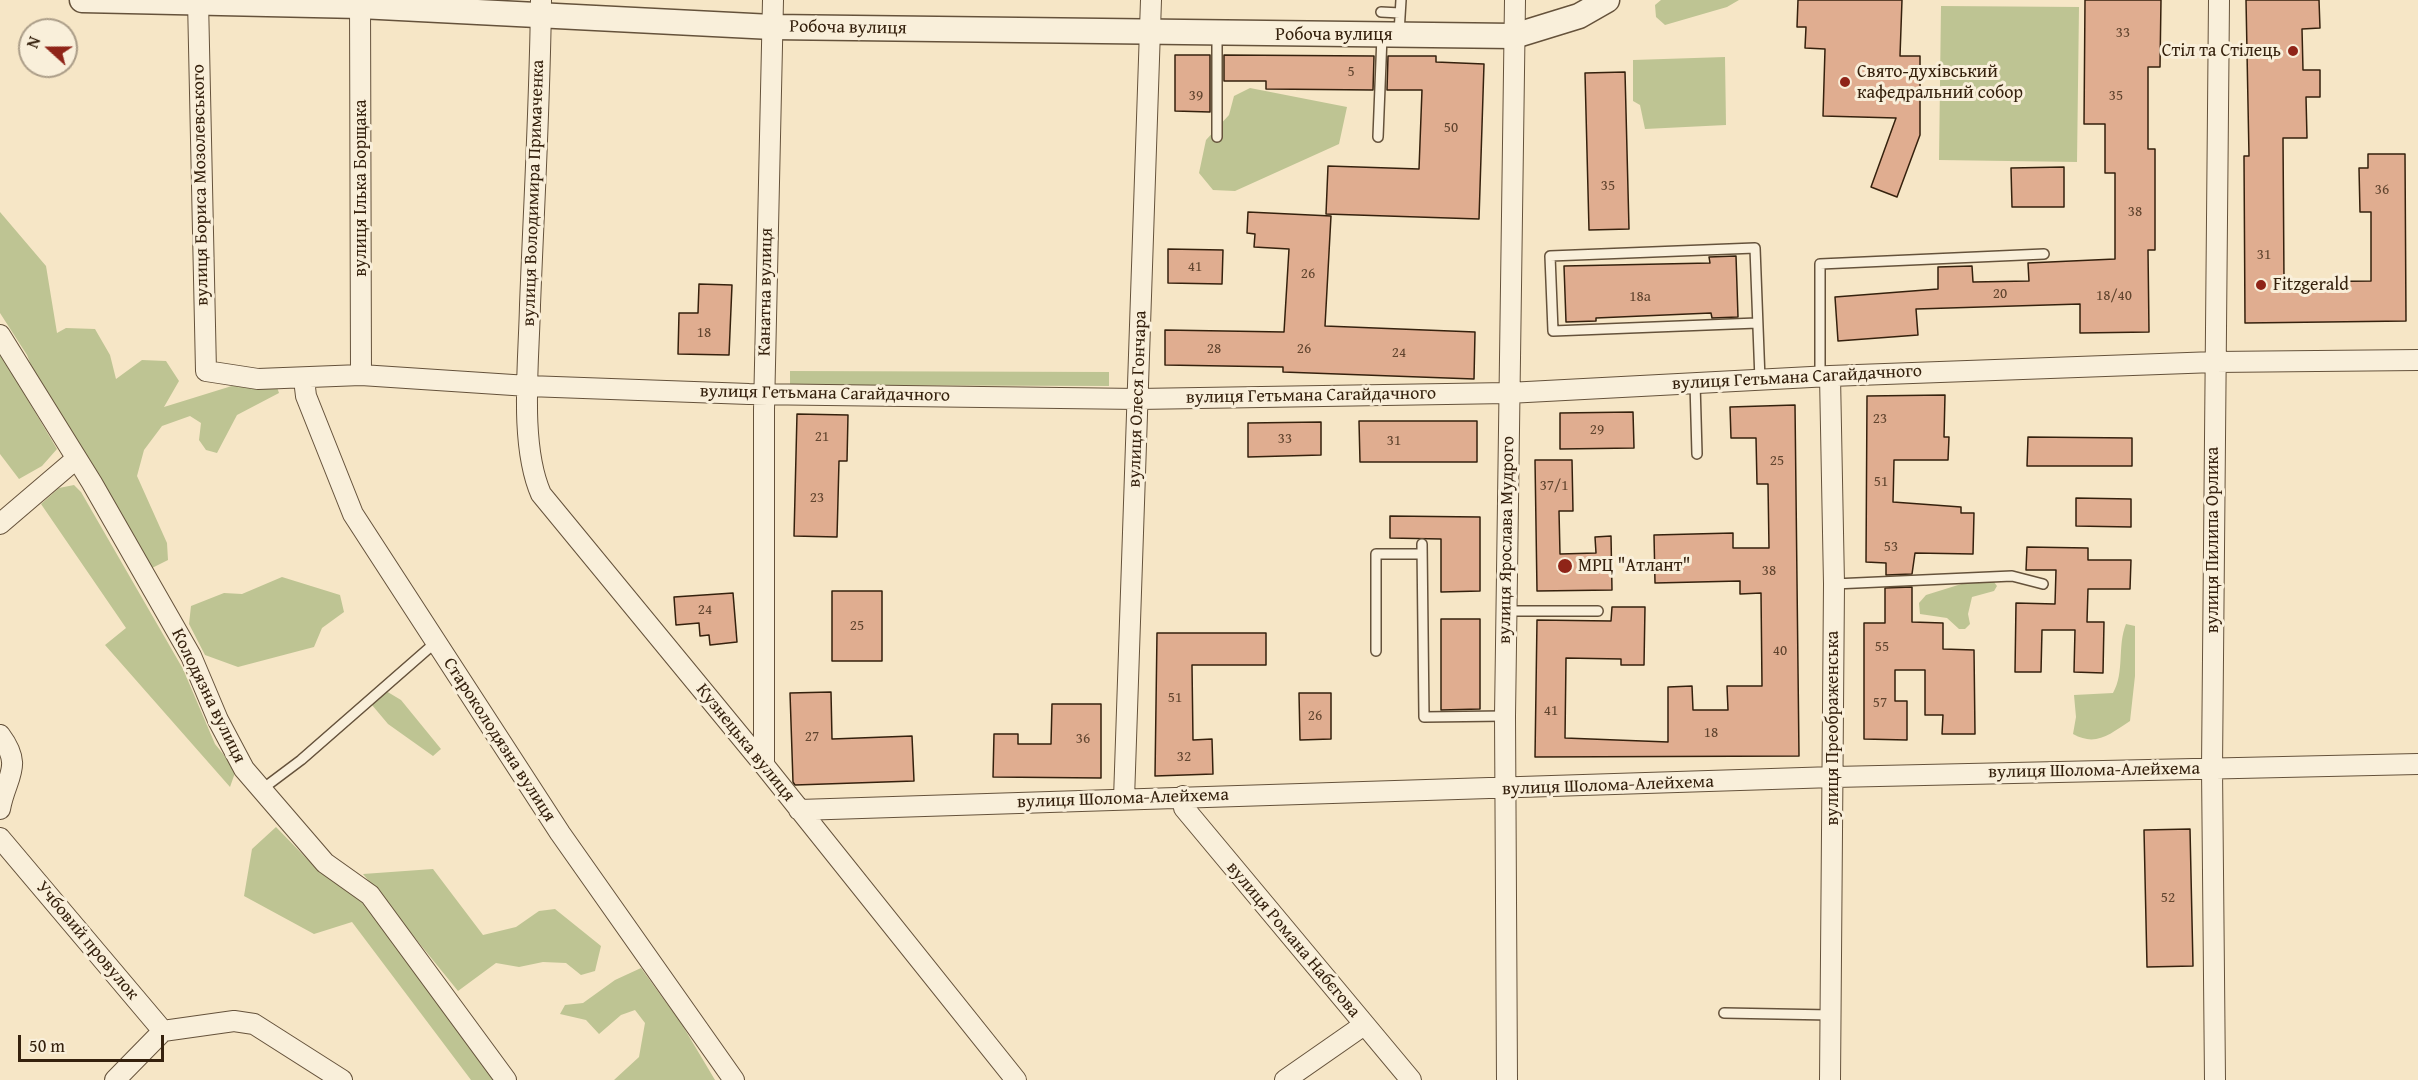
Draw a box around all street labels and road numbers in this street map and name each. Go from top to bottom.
street label: Робоча вулиця [789,16,907,40]
street label: Робоча вулиця [1275,24,1393,46]
street label: вулиця Володимира Примаченка [519,59,549,327]
street label: вулиця Бориса Мозолевського [188,64,214,306]
street label: вулиця Ілька Борщака [350,99,372,277]
street label: Канатна вулиця [754,228,778,356]
street label: вулиця Олеся Гончара [1124,310,1152,488]
street label: вулиця Гетьмана Сагайдачного [1671,361,1923,395]
street label: вулиця Гетьмана Сагайдачного [700,381,950,407]
street label: вулиця Гетьмана Сагайдачного [1186,383,1436,409]
street label: вулиця Ярослава Мудрого [1494,436,1520,644]
street label: вулиця Пилипа Орлика [2202,447,2224,633]
street label: Колодязна вулиця [166,625,250,767]
street label: вулиця Преображенська [1822,631,1844,825]
street label: Староколодязна вулиця [438,654,560,826]
street label: Кузнецька вулиця [691,680,799,806]
street label: вулиця Шолома-Алейхема [1988,758,2200,784]
street label: вулиця Шолома-Алейхема [1502,772,1714,800]
street label: вулиця Шолома-Алейхема [1017,785,1229,813]
street label: вулиця Романа Набєгова [1221,858,1365,1022]
street label: Учбовий провулок [31,877,143,1005]

